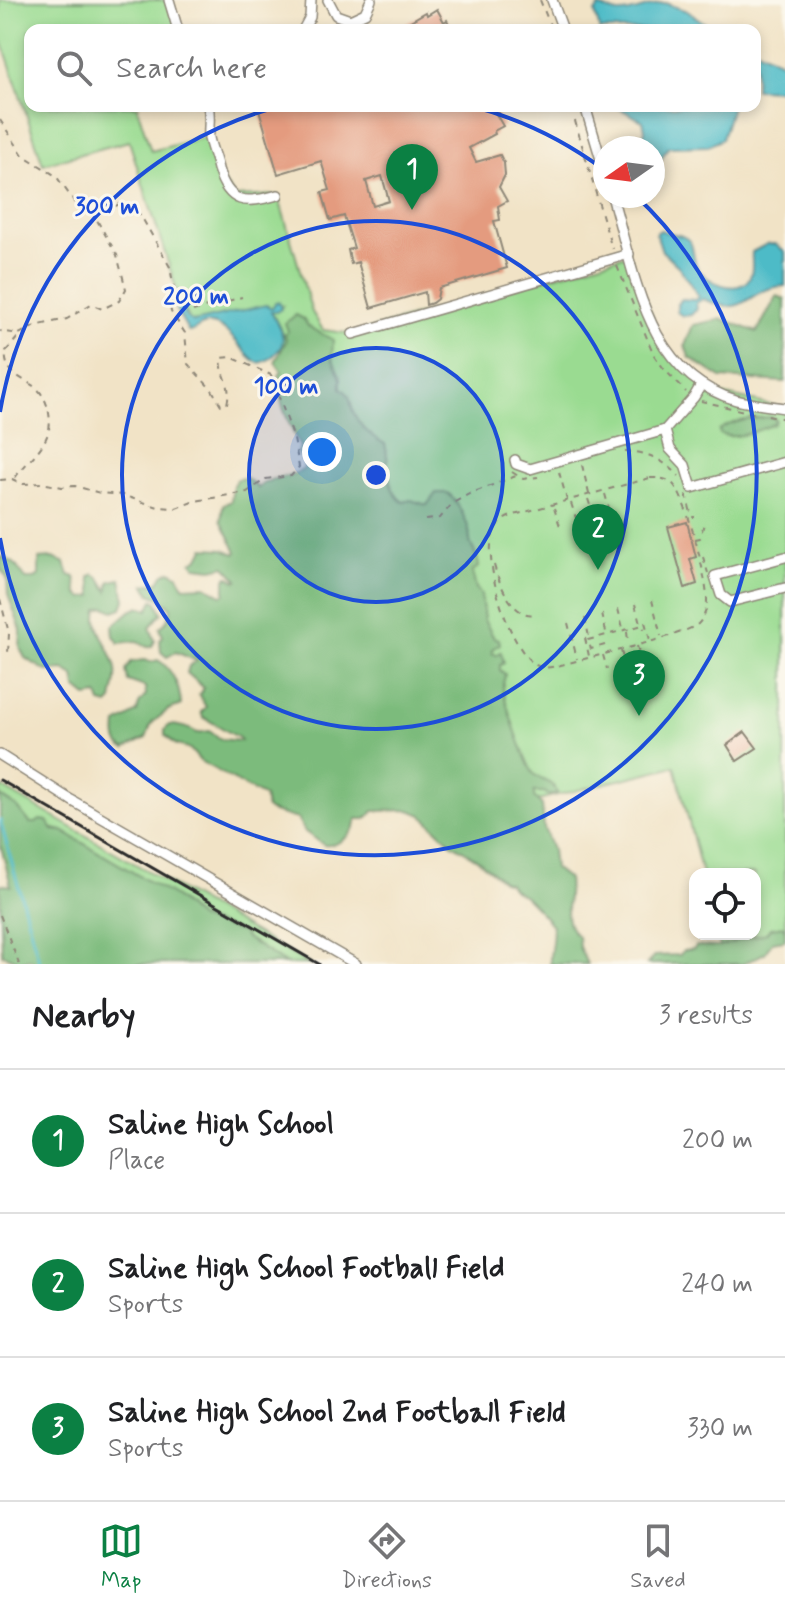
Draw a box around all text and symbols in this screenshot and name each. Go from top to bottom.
search box [24,24,761,112]
icon: search [52,46,96,90]
text: Search here [116,49,267,88]
north arrow [593,136,665,208]
pin: 1 [386,144,438,210]
text: 300 m [75,192,139,223]
text: 200 m [163,282,229,313]
text: 100 m [254,372,318,403]
your location [302,432,342,472]
centre of rings [362,461,390,489]
pin: 2 [572,504,624,570]
pin: 3 [613,650,665,716]
map controls [689,868,761,940]
button: locate [689,868,761,940]
text: Nearby [32,994,136,1039]
text: 3 results [659,999,753,1033]
text: Saline High School [108,1105,334,1144]
text: 1 [52,1124,64,1158]
text: 200 m [682,1124,753,1158]
text: Place [108,1144,165,1178]
text: Saline High School Football Field [108,1249,505,1288]
text: 2 [52,1268,64,1302]
text: 240 m [681,1268,753,1302]
text: Sports [108,1288,183,1322]
text: Saline High School 2nd Football Field [108,1393,566,1432]
text: 3 [52,1412,64,1446]
text: 330 m [687,1412,753,1446]
text: Sports [108,1432,183,1466]
tab: Map [99,1519,143,1595]
tab: Directions [341,1519,432,1595]
tab: Saved [630,1519,686,1595]

